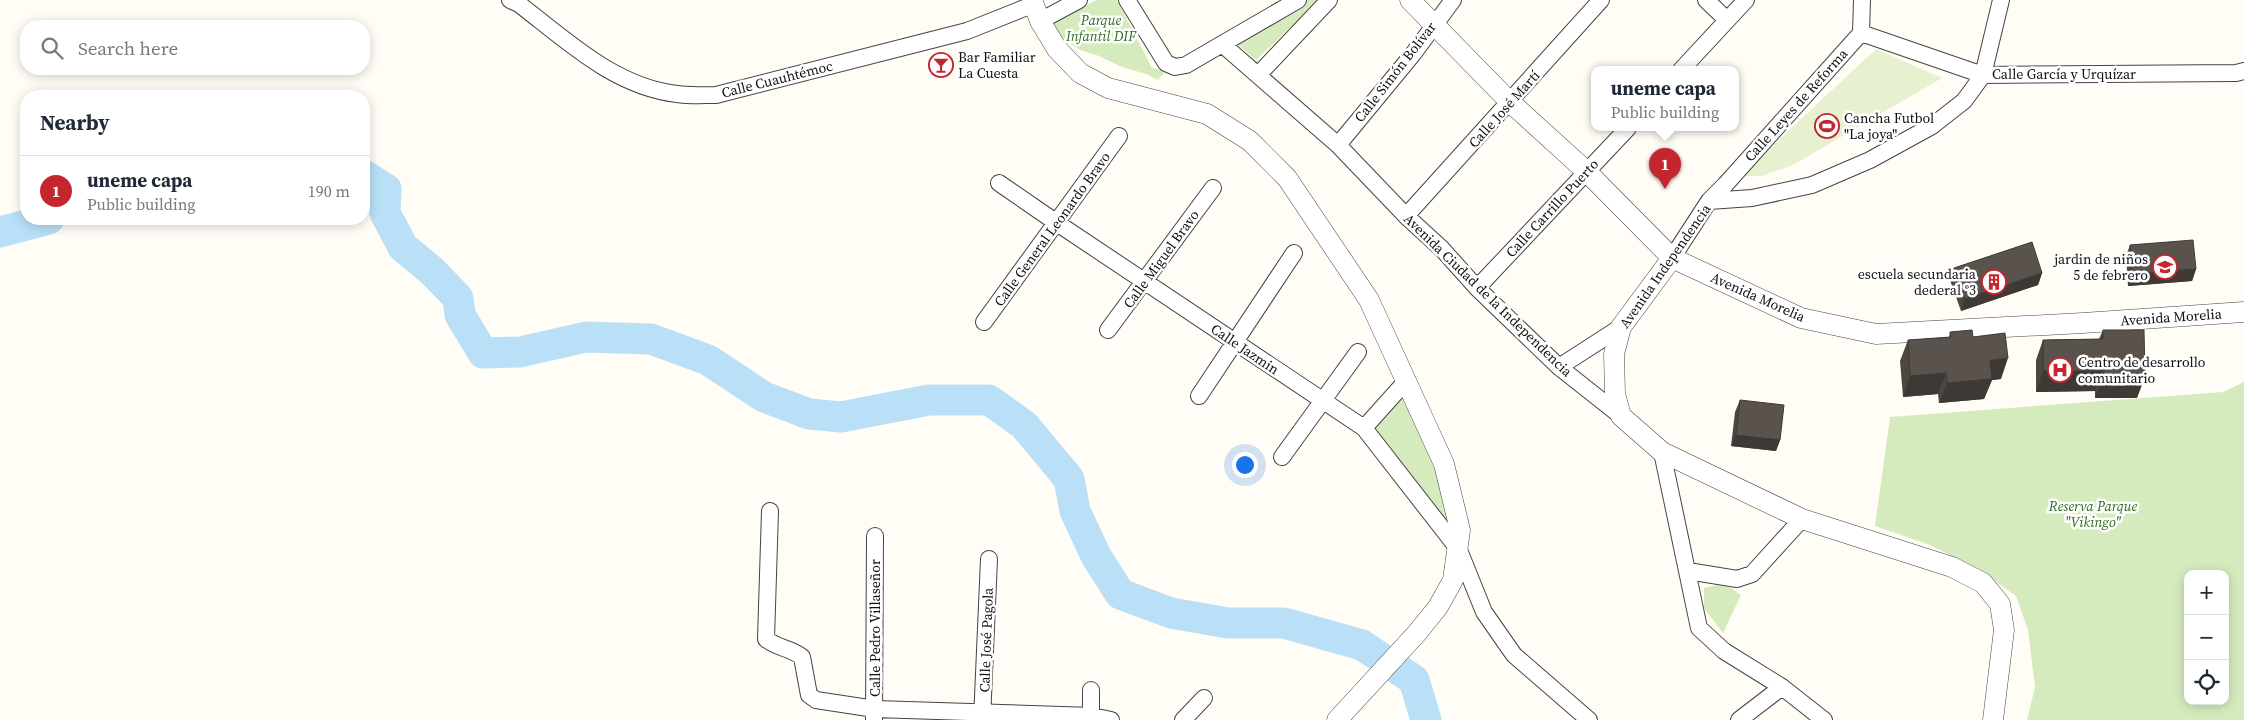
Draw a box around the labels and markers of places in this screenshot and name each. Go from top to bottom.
place label: Bar Familiar La Cuesta [958,47,1036,83]
bar icon: Bar Familiar La Cuesta [928,52,954,78]
place label: Cancha Futbol "La joya" [1844,108,1934,144]
sports icon: Cancha Futbol "La joya" [1814,113,1840,139]
pin: 1 [1649,148,1681,189]
place label: jardin de niños 5 de febrero [2052,249,2148,285]
school or university icon: jardin de niños 5 de febrero [2152,254,2178,280]
place label: escuela secundaria dederal °3 [1858,264,1977,300]
building icon: escuela secundaria dederal °3 [1981,269,2007,295]
place label: Centro de desarrollo comunitario [2078,352,2206,388]
hospital icon: Centro de desarrollo comunitario [2047,357,2073,383]

